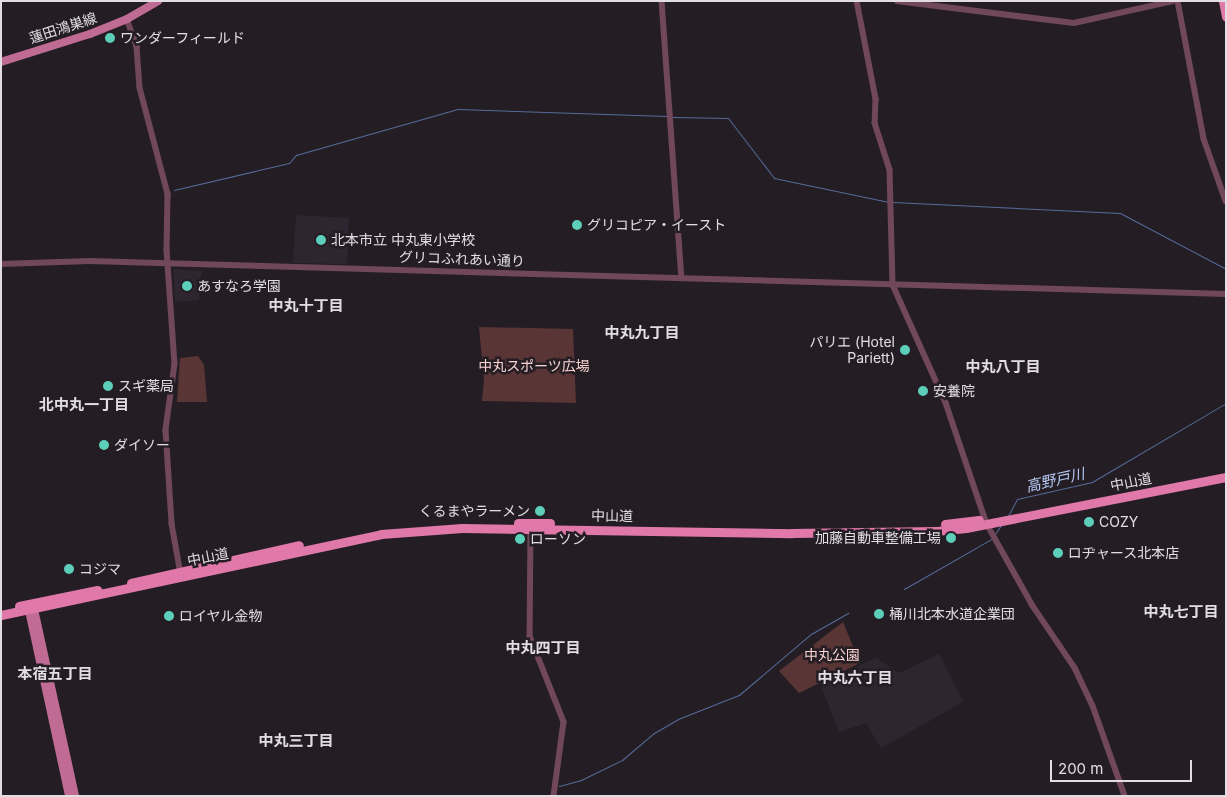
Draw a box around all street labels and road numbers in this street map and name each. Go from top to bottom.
street label: 蓮田鴻巣線 [27,9,99,47]
street label: グリコふれあい通り [399,248,525,270]
street label: 中山道 [1109,470,1153,494]
street label: 中山道 [591,507,633,525]
street label: 中山道 [186,545,230,569]

